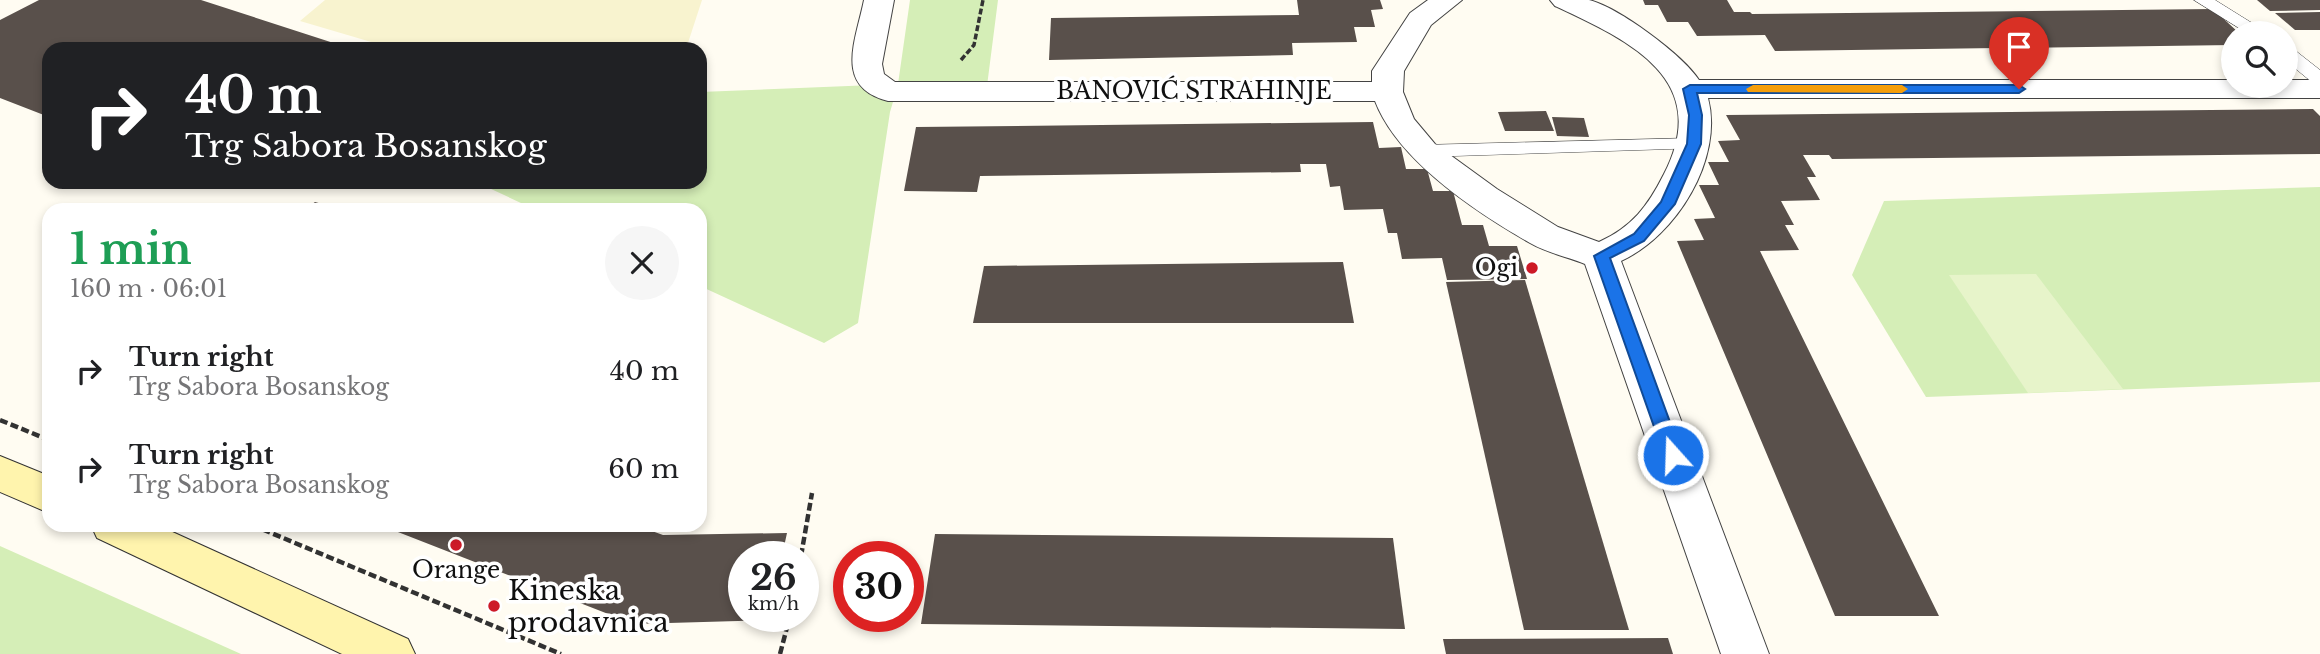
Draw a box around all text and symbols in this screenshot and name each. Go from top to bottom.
pin [1989,17,2049,89]
map controls [2221,21,2298,98]
button: search [2221,21,2298,98]
icon: arrive [2000,28,2038,66]
text: 40 m [185,65,322,126]
icon: right [70,70,161,161]
street label: BANOVIĆ STRAHINJE [1056,75,1332,105]
text: Trg Sabora Bosanskog [185,126,547,166]
text: 1 min [70,223,192,275]
button: close [605,226,679,300]
place label: Ogi [1475,254,1518,282]
marker: Ogi [1524,260,1540,276]
text: 160 m · 06:01 [70,275,227,303]
text: Turn right [129,341,274,373]
icon: right [70,352,108,390]
text: 40 m [610,355,679,387]
text: Trg Sabora Bosanskog [129,373,389,401]
position arrow [1636,418,1710,492]
text: Turn right [129,439,274,471]
icon: right [70,450,108,488]
text: 60 m [608,453,679,485]
text: Trg Sabora Bosanskog [129,471,389,499]
marker: Orange [448,537,464,553]
speed limit sign: 30 [833,541,924,632]
place label: Orange [412,556,500,584]
text: 26 [750,556,797,599]
place label: Kineska prodavnica [508,573,669,640]
text: km/h [748,593,799,615]
marker: Kineska prodavnica [486,598,502,614]

